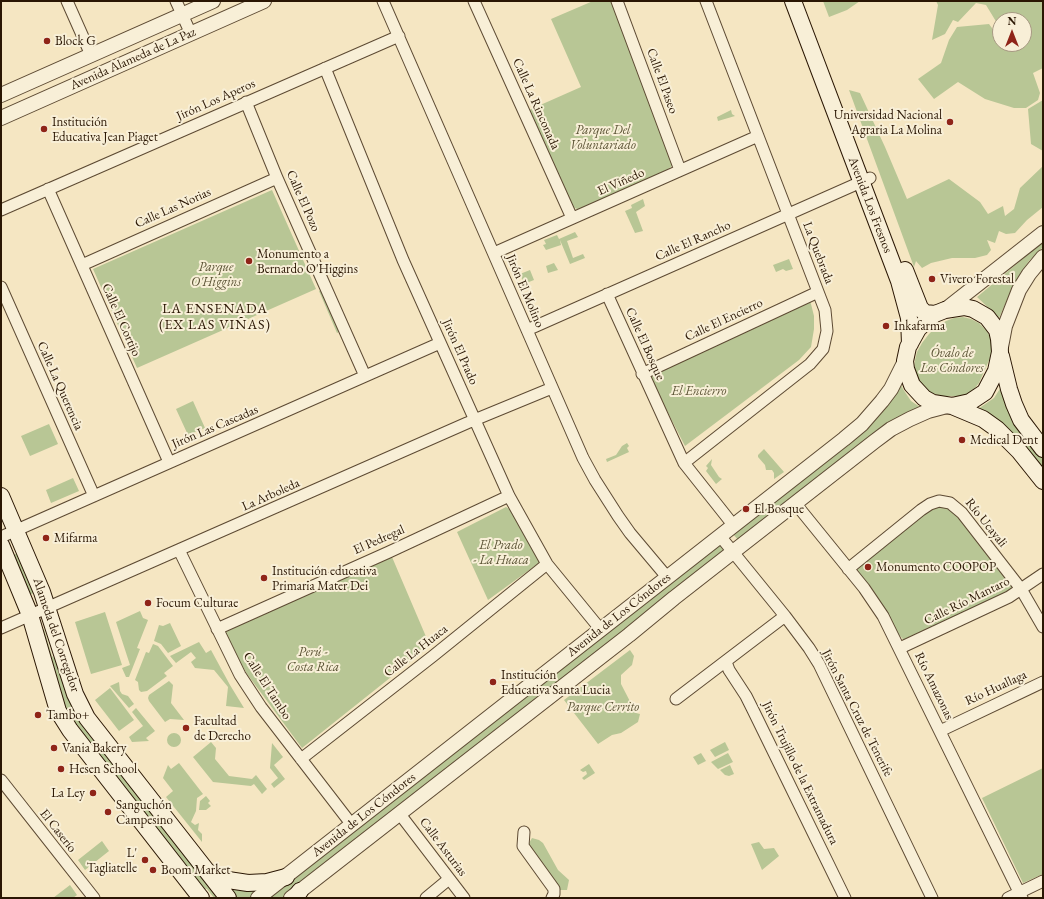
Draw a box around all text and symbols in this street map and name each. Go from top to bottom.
north arrow [992,12,1032,52]
text: N [1008,14,1016,28]
street label: Avenida Alameda de La Paz [68,24,198,94]
place label: Block G [55,33,96,49]
marker: Block G [42,36,52,46]
street label: Calle El Paseo [643,46,681,116]
street label: Calle La Rinconada [509,56,563,152]
street label: Jirón Los Aperos [174,76,258,124]
place label: Universidad Nacional Agraria La Molina [834,107,942,138]
place label: Institución Educativa Jean Piaget [52,114,158,145]
marker: Universidad Nacional Agraria La Molina [945,117,955,127]
park label: Parque Del Voluntariado [570,122,636,153]
marker: Institución Educativa Jean Piaget [39,124,49,134]
street label: Avenida Los Fresnos [845,155,895,255]
street label: El Viñedo [595,165,647,199]
street label: Calle El Pozo [283,168,323,234]
street label: Calle Las Norias [133,184,213,232]
street label: Calle El Rancho [653,217,733,265]
street label: La Quebrada [799,220,837,286]
place label: Monumento a Bernardo O'Higgins [257,246,358,277]
street label: Jirón El Molino [503,252,547,330]
marker: Monumento a Bernardo O'Higgins [244,256,254,266]
park label: Parque O'Higgins [191,259,241,290]
place label: Vivero Forestal [940,271,1014,287]
marker: Vivero Forestal [927,274,937,284]
street label: Calle El Cortijo [98,281,144,359]
street label: Calle El Encierro [683,295,765,345]
district label: LA ENSENADA (EX LAS VIÑAS) [159,301,271,334]
street label: Calle El Bosque [622,305,668,383]
street label: Jirón El Prado [439,317,481,387]
place label: Inkafarma [894,318,945,334]
marker: Inkafarma [881,321,891,331]
street label: Calle La Querencia [33,339,87,433]
park label: Óvalo de Los Cóndores [920,345,984,376]
park label: El Encierro [671,383,727,399]
street label: Jirón Las Cascadas [169,402,261,452]
place label: Medical Dent [970,432,1038,448]
marker: Medical Dent [957,435,967,445]
street label: La Arboleda [240,475,302,515]
street label: Río Ucayali [962,495,1010,551]
place label: El Bosque [754,501,804,517]
marker: El Bosque [741,504,751,514]
street label: El Pedregal [351,522,407,558]
place label: Mifarma [54,530,98,546]
marker: Mifarma [41,533,51,543]
park label: El Prado - La Huaca [473,537,529,568]
place label: Monumento COOPOP [876,559,996,575]
marker: Monumento COOPOP [863,562,873,572]
place label: Institución educativa Primaria Mater Dei [272,563,377,594]
street label: Avenida de Los Cóndores [564,570,674,660]
marker: Institución educativa Primaria Mater Dei [259,573,269,583]
street label: Calle Río Mantaro [922,574,1012,628]
street label: Alameda del Corregidor [29,576,83,694]
place label: Focum Culturae [156,595,238,611]
marker: Focum Culturae [143,598,153,608]
street label: Calle La Huaca [381,621,451,681]
park label: Perú - Costa Rica [287,644,339,675]
street label: Jirón Santa Cruz de Tenerife [818,647,896,779]
street label: Calle El Tambo [239,649,295,723]
street label: Río Amazonas [911,650,957,722]
place label: Institución Educativa Santa Lucia [501,667,610,698]
street label: Río Huallaga [963,667,1029,709]
marker: Institución Educativa Santa Lucia [488,677,498,687]
park label: Parque Cerrito [567,699,639,715]
street label: Jirón Trujillo de la Extramadura [758,699,842,847]
place label: Tambo+ [46,707,89,723]
marker: Tambo+ [33,710,43,720]
place label: Facultad de Derecho [194,713,251,744]
marker: Facultad de Derecho [181,723,191,733]
place label: Vania Bakery [62,740,126,756]
marker: Vania Bakery [49,743,59,753]
place label: Hesen School [69,761,137,777]
marker: Hesen School [56,764,66,774]
street label: Avenida de Los Cóndores [309,770,419,860]
place label: La Ley [51,785,85,801]
marker: La Ley [88,788,98,798]
place label: Sanguchón Campesino [116,797,173,828]
street label: El Caserío [36,806,80,856]
marker: Sanguchón Campesino [103,807,113,817]
street label: Calle Asturias [416,815,470,879]
place label: L' Tagliatelle [87,845,137,876]
marker: L' Tagliatelle [140,855,150,865]
place label: Boom Market [161,862,230,878]
marker: Boom Market [148,865,158,875]

